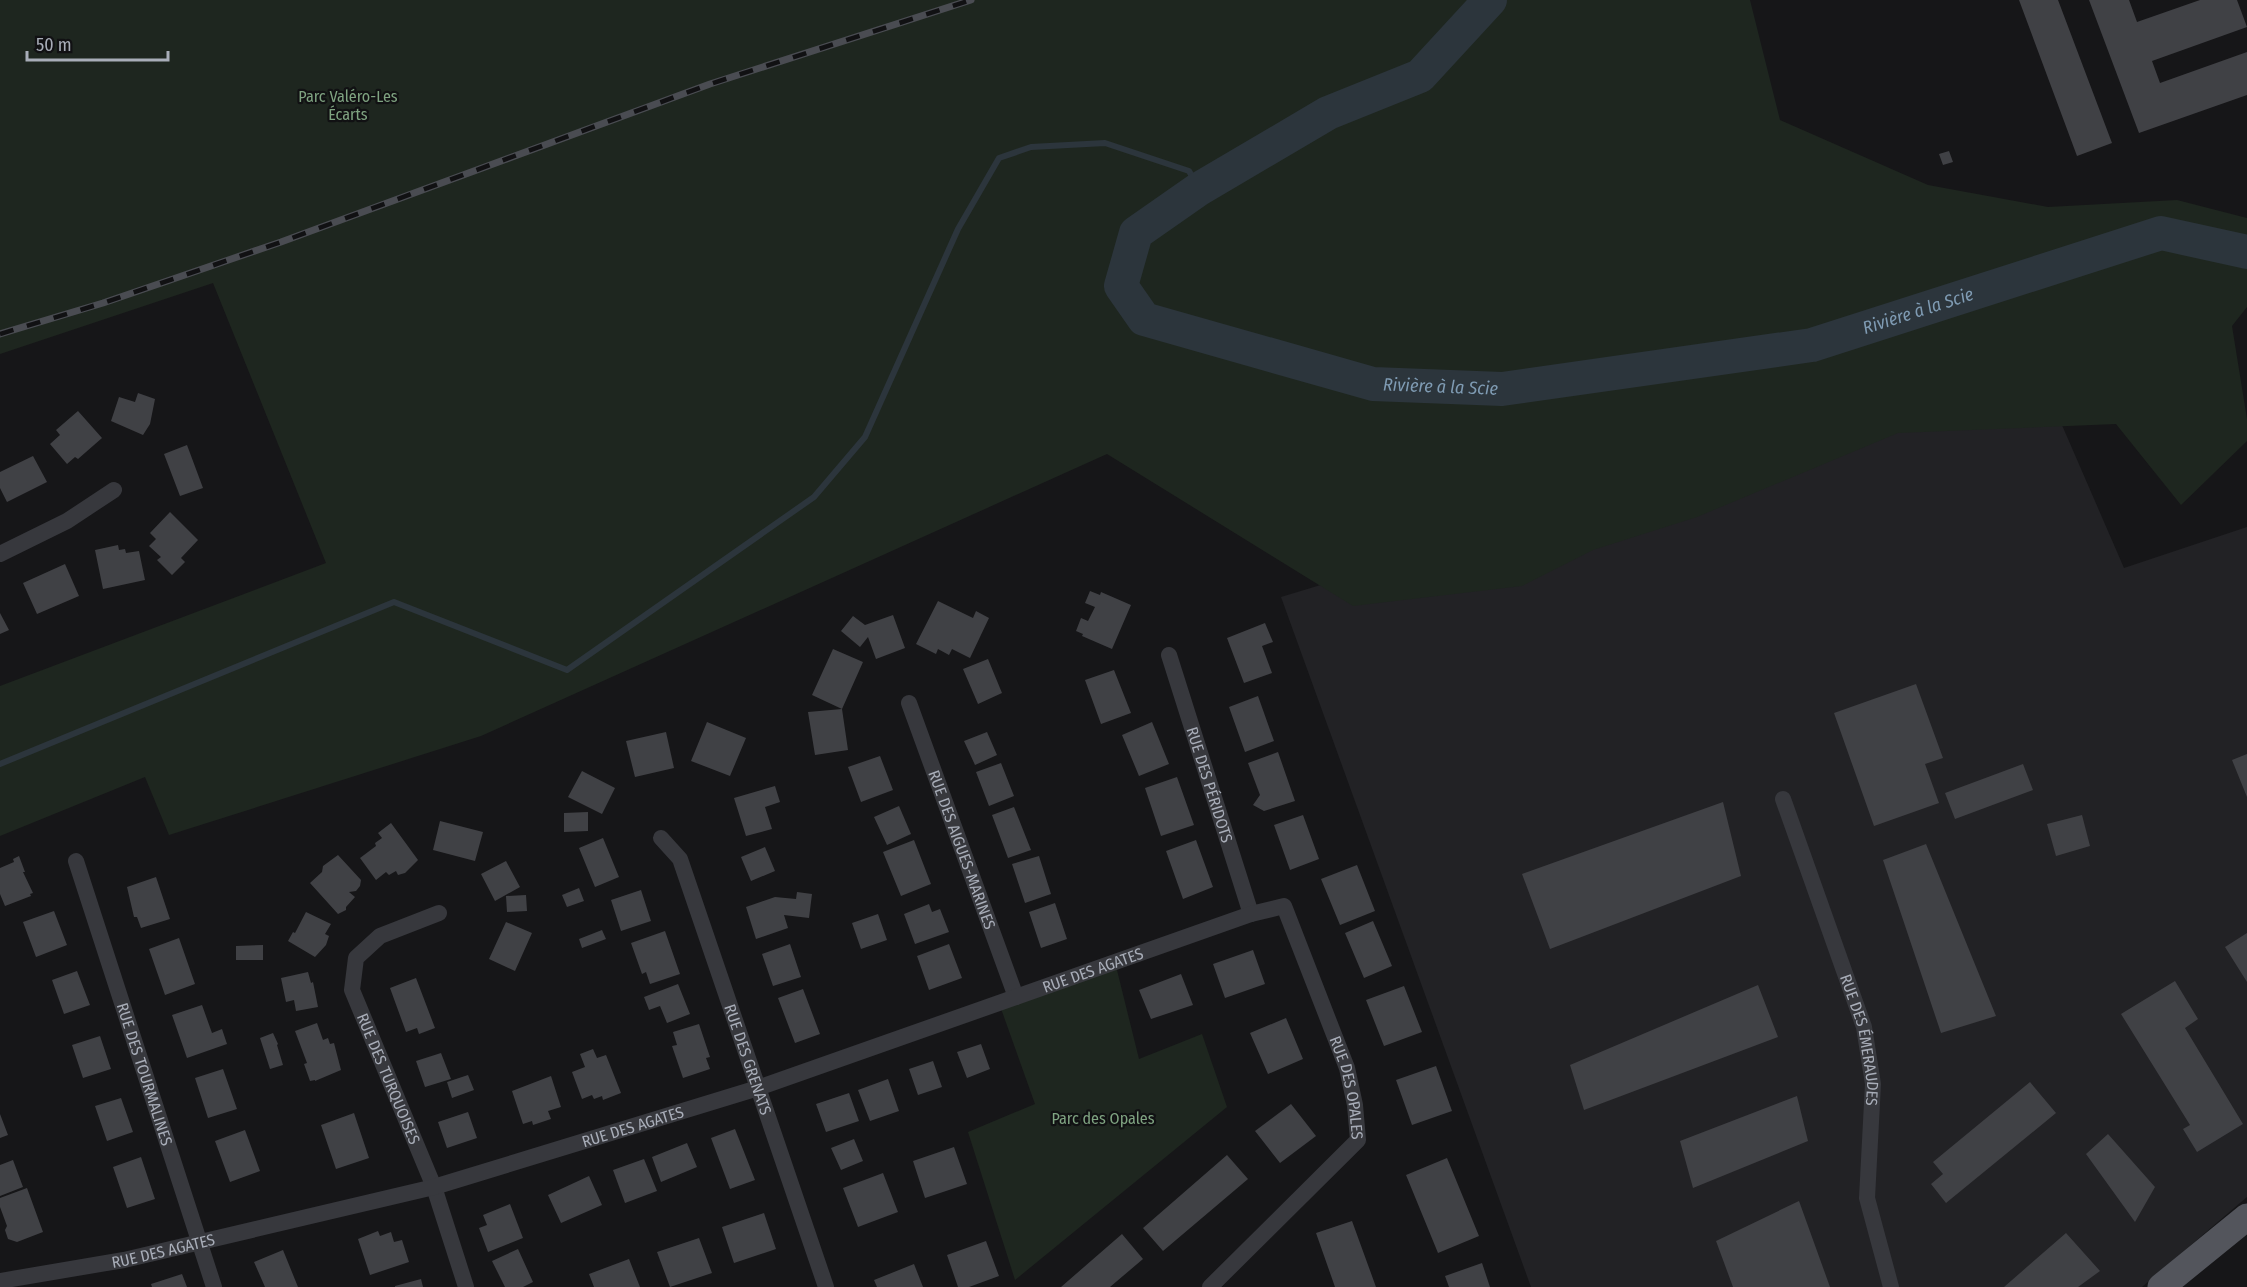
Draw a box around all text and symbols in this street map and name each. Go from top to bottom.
scale bar [27,24,168,62]
text: 50 m [36,34,72,56]
park label: Parc Valéro-Les Écarts [298,87,398,124]
water label: Rivière à la Scie [1860,283,1977,339]
water label: Rivière à la Scie [1383,373,1499,400]
street label: RUE DES PÉRIDOTS [1183,724,1237,845]
street label: RUE DES AIGUES-MARINES [925,767,1000,932]
street label: RUE DES AGATES [1040,943,1146,996]
street label: RUE DES ÉMERAUDES [1836,972,1883,1106]
street label: RUE DES TOURMALINES [113,1000,177,1148]
street label: RUE DES GRENATS [721,1002,776,1117]
street label: RUE DES TURQUOISES [353,1010,425,1147]
street label: RUE DES OPALES [1326,1033,1367,1140]
street label: RUE DES AGATES [579,1102,686,1151]
park label: Parc des Opales [1051,1109,1155,1128]
street label: RUE DES AGATES [110,1229,217,1271]

